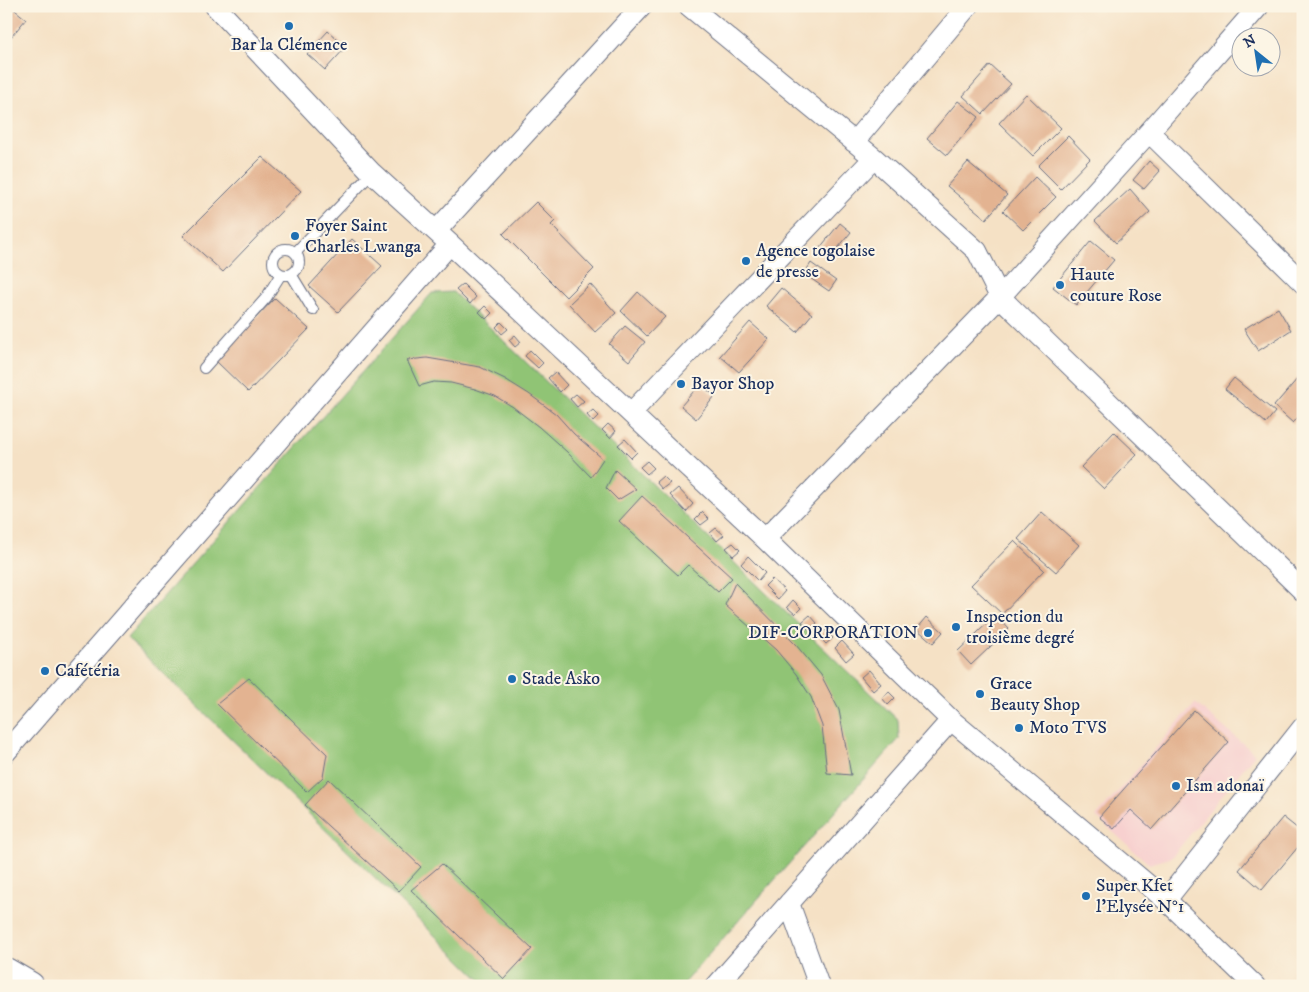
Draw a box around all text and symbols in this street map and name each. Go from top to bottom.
marker: Bar la Clémence [283,20,295,32]
north arrow [1232,28,1282,78]
text: N [1241,31,1260,52]
place label: Bar la Clémence [231,34,347,56]
place label: Foyer Saint Charles Lwanga [305,215,421,258]
marker: Foyer Saint Charles Lwanga [289,230,301,242]
place label: Agence togolaise de presse [756,240,875,283]
marker: Agence togolaise de presse [740,255,752,267]
place label: Haute couture Rose [1070,264,1162,307]
marker: Haute couture Rose [1054,279,1066,291]
place label: Bayor Shop [691,373,774,395]
marker: Bayor Shop [675,378,687,390]
place label: Inspection du troisième degré [966,606,1075,649]
marker: Inspection du troisième degré [950,621,962,633]
place label: DIF-CORPORATION [748,622,918,644]
marker: DIF-CORPORATION [922,627,934,639]
place label: Cafétéria [55,660,120,682]
marker: Cafétéria [39,665,51,677]
place label: Stade Asko [522,668,600,690]
marker: Stade Asko [506,673,518,685]
place label: Grace Beauty Shop [990,673,1080,716]
marker: Grace Beauty Shop [974,688,986,700]
place label: Moto TVS [1029,717,1107,739]
marker: Moto TVS [1013,722,1025,734]
place label: Ism adonaï [1186,775,1264,797]
marker: Ism adonaï [1170,780,1182,792]
place label: Super Kfet l'Elysée N°1 [1096,875,1184,918]
marker: Super Kfet l'Elysée N°1 [1080,890,1092,902]

